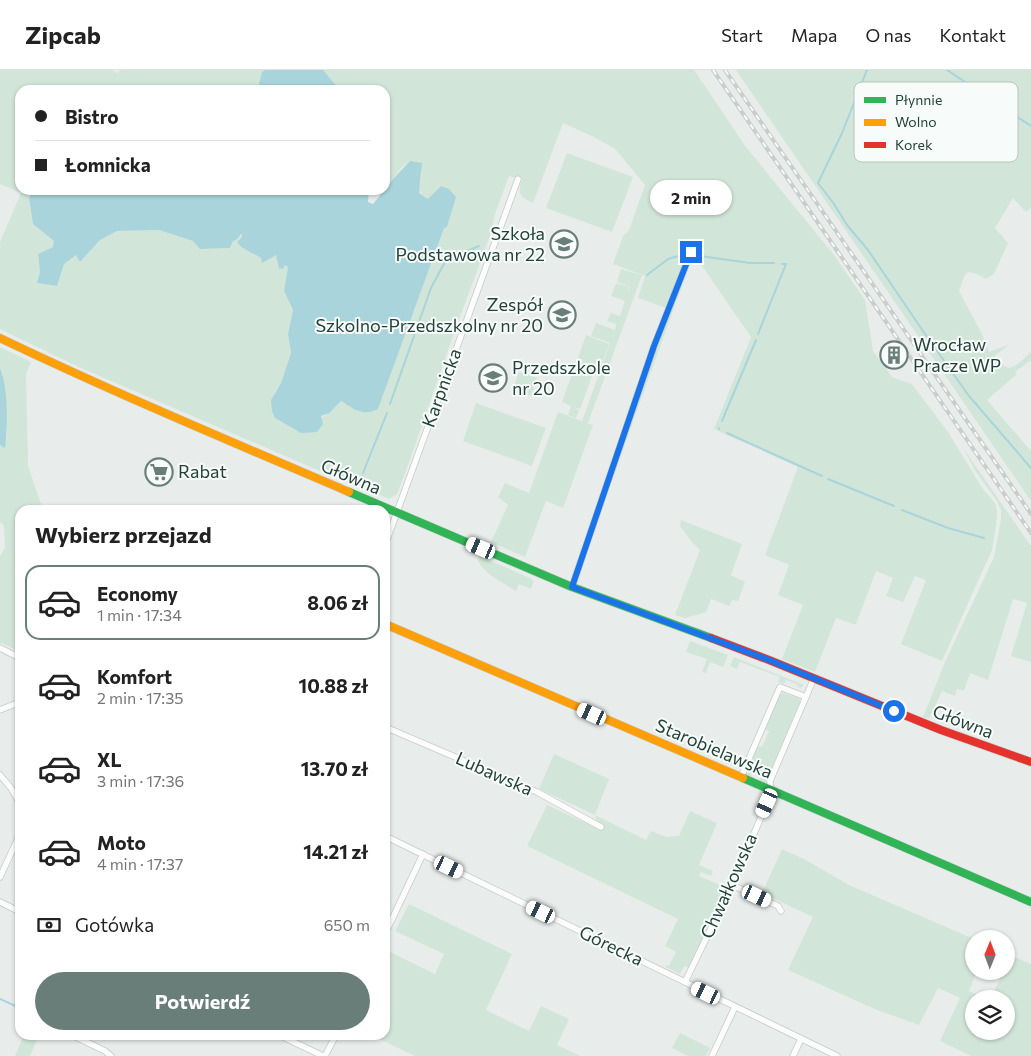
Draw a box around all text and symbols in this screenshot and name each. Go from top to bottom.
text: Zipcab [25,20,101,49]
text: Start [721,24,763,46]
text: Mapa [791,24,837,46]
text: O nas [865,24,912,46]
text: Kontakt [940,24,1006,46]
legend [854,82,1018,162]
text: Płynnie [895,91,942,108]
text: Bistro [65,105,119,128]
text: Wolno [895,113,937,130]
text: Korek [895,136,933,153]
text: Łomnicka [65,153,151,176]
callout: 2 min [650,180,732,214]
text: 2 min [671,188,711,207]
place label: Szkoła Podstawowa nr 22 [396,222,545,265]
school or university icon: Szkoła Podstawowa nr 22 [549,229,579,259]
route end [680,241,702,263]
place label: Zespół Szkolno-Przedszkolny nr 20 [316,293,544,336]
school or university icon: Zespół Szkolno-Przedszkolny nr 20 [547,300,577,330]
place label: Wrocław Pracze WP [913,333,1001,376]
building icon: Wrocław Pracze WP [879,340,909,370]
street label: Karpnicka [417,345,465,430]
place label: Przedszkole nr 20 [512,356,611,399]
school or university icon: Przedszkole nr 20 [478,363,508,393]
street label: Główna [318,454,385,499]
supermarket icon: Rabat [144,457,174,487]
place label: Rabat [178,460,227,482]
text: Wybierz przejazd [35,521,212,548]
car [464,535,497,561]
icon: car [37,580,82,625]
text: Economy [97,582,178,605]
text: 8.06 zł [307,591,368,614]
text: 1 min · 17:34 [97,605,182,624]
icon: car [37,663,82,708]
text: Komfort [97,665,172,688]
text: 10.88 zł [299,674,368,697]
text: 2 min · 17:35 [97,688,183,707]
street label: Główna [930,699,997,743]
route start [883,700,905,722]
car [575,701,608,727]
street label: Starobielawska [653,714,776,783]
icon: car [37,746,82,791]
street label: Lubawska [453,746,536,800]
text: XL [97,748,122,771]
text: 13.70 zł [301,757,368,780]
text: 3 min · 17:36 [97,771,184,790]
car [754,786,779,820]
icon: car [37,829,82,874]
street label: Chwałkowska [695,829,761,942]
text: Moto [97,831,146,854]
text: 14.21 zł [303,840,368,863]
text: 4 min · 17:37 [97,854,183,873]
car [432,854,465,880]
car [740,883,773,909]
car [524,899,557,925]
icon: cash [35,911,63,939]
text: Gotówka [75,913,154,936]
text: 650 m [324,915,370,934]
street label: Górecka [576,920,647,970]
north arrow [965,930,1015,980]
map controls [965,930,1015,1040]
button: Potwierdź [35,972,370,1030]
car [689,980,722,1006]
button: layers [965,990,1015,1040]

